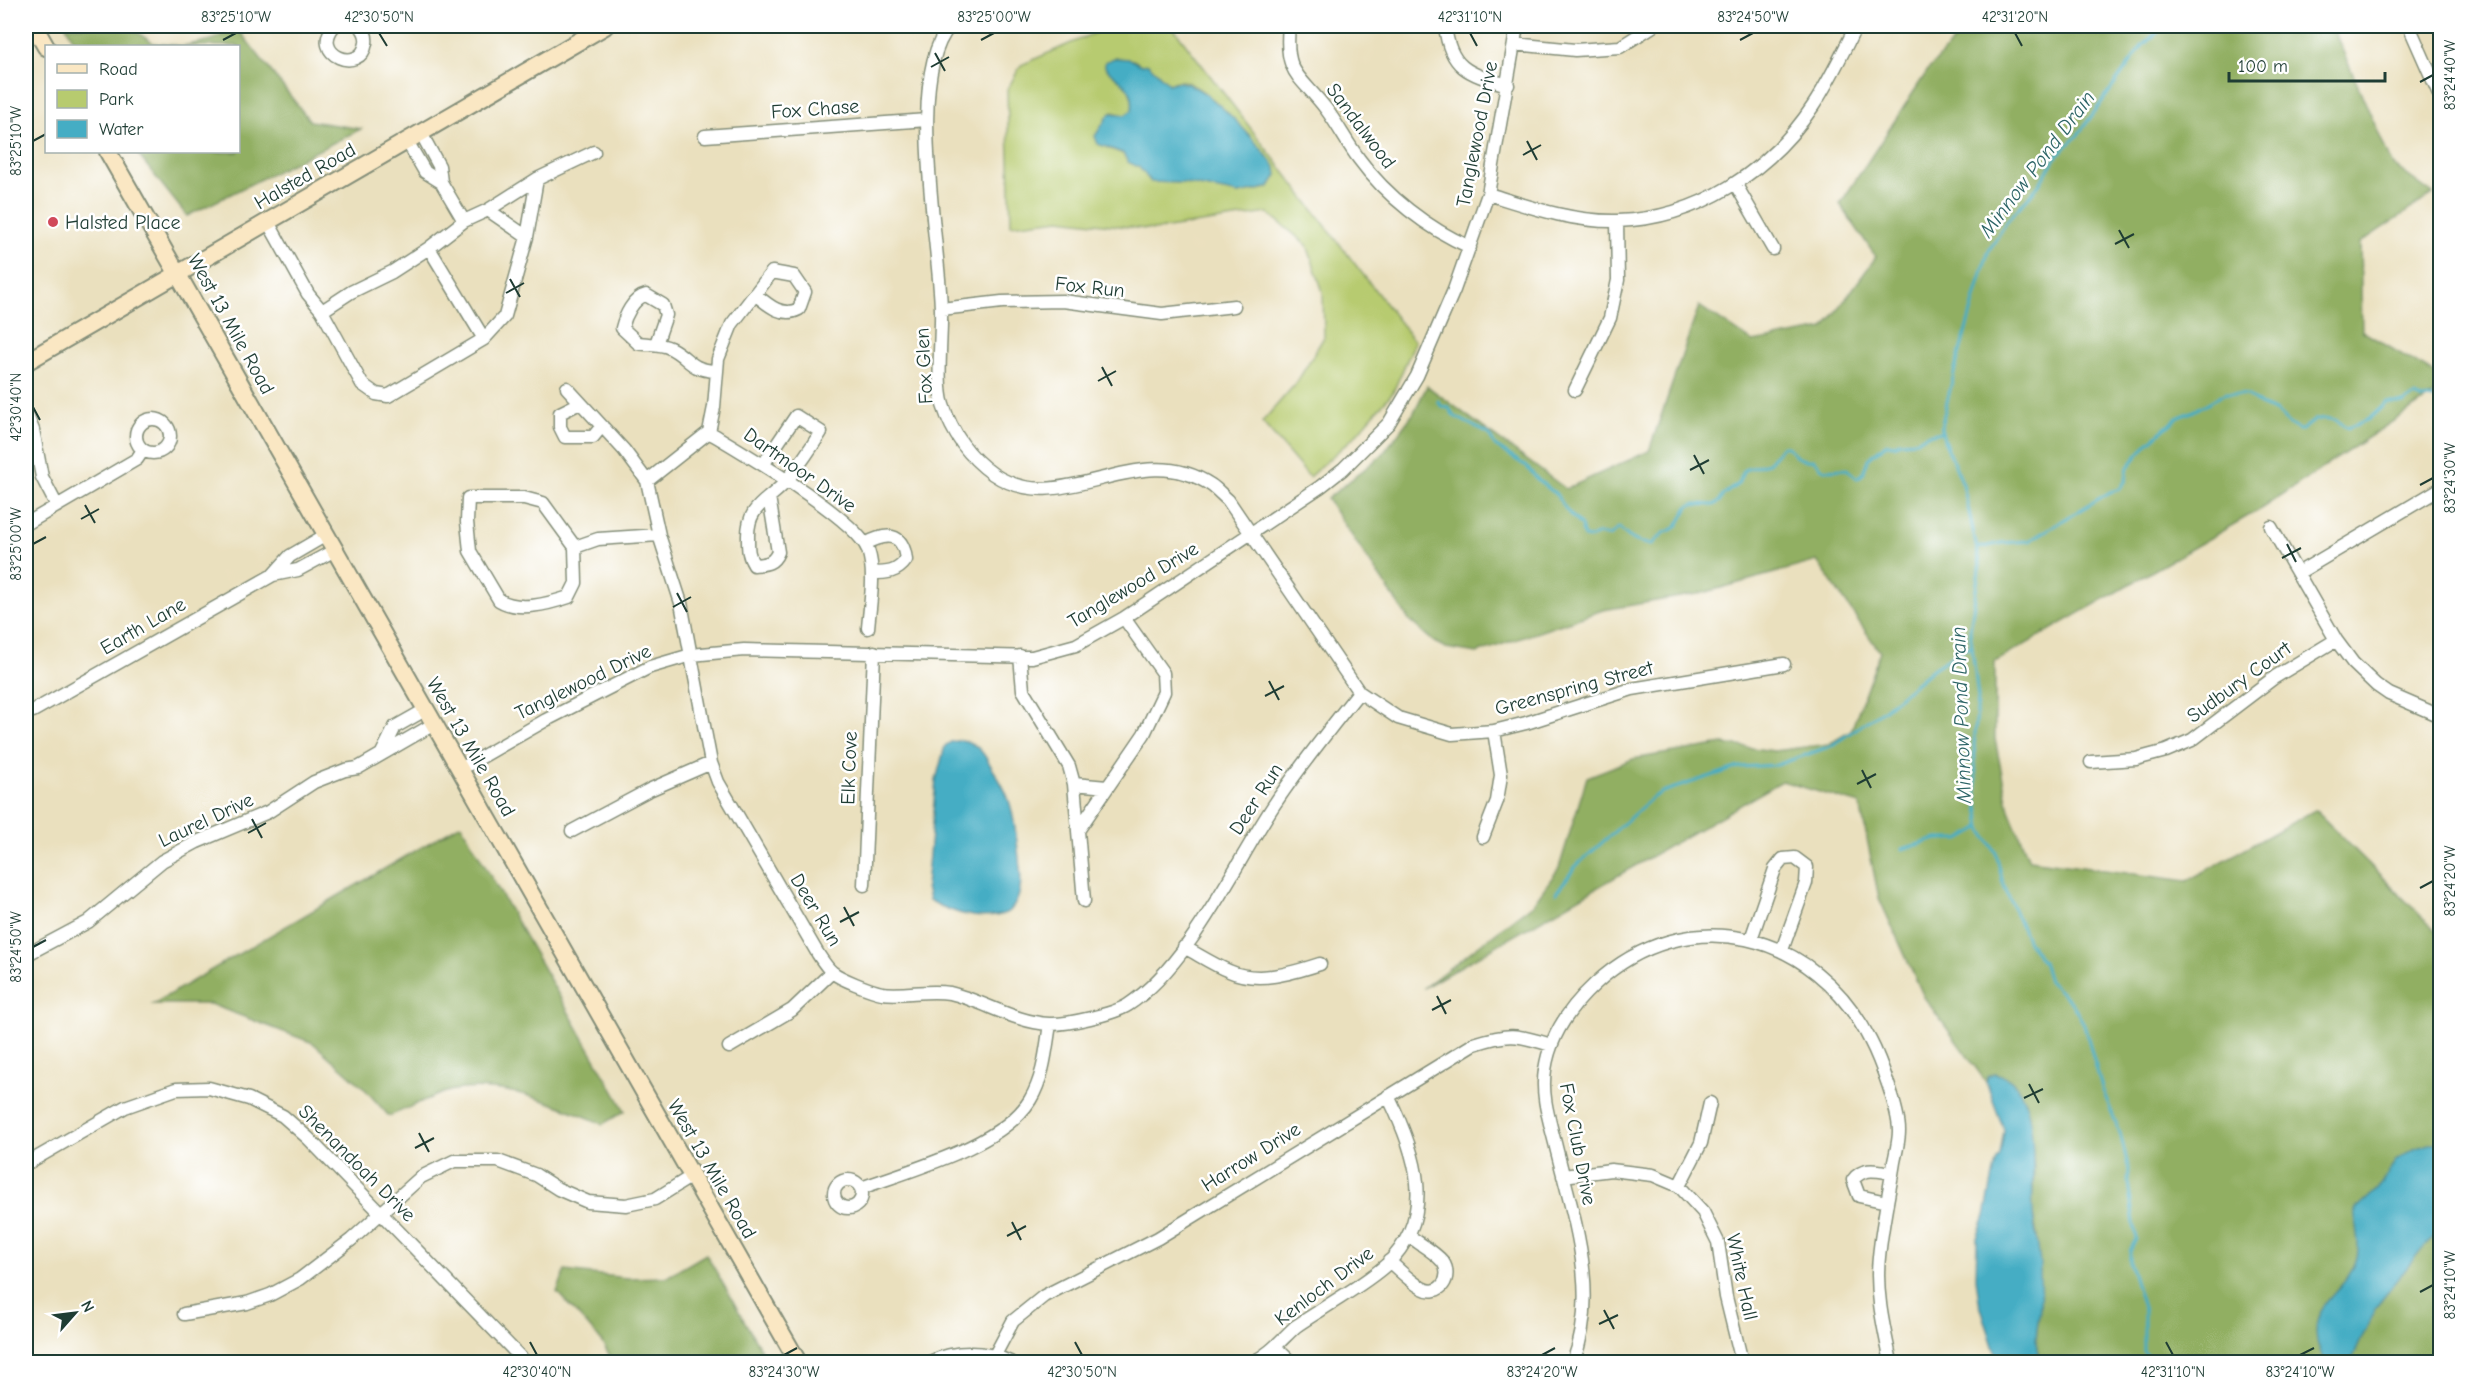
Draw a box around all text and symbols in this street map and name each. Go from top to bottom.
text: 83°25'10"W [201,8,271,26]
text: 42°30'50"N [344,8,414,26]
text: 83°25'00"W [957,8,1031,26]
text: 42°31'10"N [1438,8,1502,26]
text: 83°24'50"W [1717,8,1789,26]
text: 42°31'20"N [1982,8,2048,26]
text: 83°24'40"W [2441,40,2459,110]
legend [45,45,240,153]
scale bar [2229,45,2385,83]
text: 100 m [2238,56,2288,77]
text: Road [99,59,138,80]
street label: Tanglewood Drive [1452,59,1502,209]
street label: Sandalwood [1321,79,1401,173]
water label: Minnow Pond Drain [1974,86,2100,243]
text: Park [99,89,134,110]
street label: Fox Chase [770,94,860,124]
text: 83°25'10"W [7,106,25,176]
text: Water [99,119,144,140]
street label: Halsted Road [250,138,360,214]
place label: Halsted Place [65,211,180,234]
marker: Halsted Place [46,215,60,229]
street label: West 13 Mile Road [183,250,279,398]
street label: Fox Run [1054,272,1126,302]
street label: Fox Glen [911,327,937,405]
text: 42°30'40"N [7,373,25,441]
street label: Dartmoor Drive [739,423,861,517]
text: 83°24'30"W [2441,443,2459,513]
text: 83°25'00"W [7,507,25,581]
street label: Tanglewood Drive [1064,537,1202,633]
street label: Earth Lane [96,592,190,660]
water label: Minnow Pond Drain [1946,626,1976,805]
street label: Sudbury Court [2182,636,2297,727]
street label: Tanglewood Drive [511,639,655,725]
street label: Greenspring Street [1492,655,1657,720]
street label: West 13 Mile Road [422,673,520,821]
street label: Elk Cove [836,731,862,805]
street label: Deer Run [1224,759,1288,839]
street label: Laurel Drive [155,788,257,852]
text: 83°24'20"W [2441,845,2459,917]
street label: Deer Run [785,870,847,950]
text: 83°24'50"W [7,911,25,983]
street label: Fox Club Drive [1555,1081,1601,1207]
street label: West 13 Mile Road [663,1095,761,1243]
street label: Shenandoah Drive [294,1100,420,1226]
street label: Harrow Drive [1197,1117,1305,1197]
street label: White Hall [1722,1232,1762,1322]
street label: Kenloch Drive [1270,1242,1378,1330]
text: 83°24'10"W [2441,1250,2459,1320]
north arrow [45,1283,105,1343]
text: N [77,1298,98,1315]
text: 42°30'40"N [503,1363,571,1381]
text: 83°24'30"W [749,1363,819,1381]
text: 42°30'50"N [1047,1363,1117,1381]
text: 83°24'20"W [1506,1363,1578,1381]
text: 42°31'10"N [2141,1363,2205,1381]
text: 83°24'10"W [2265,1363,2335,1381]

